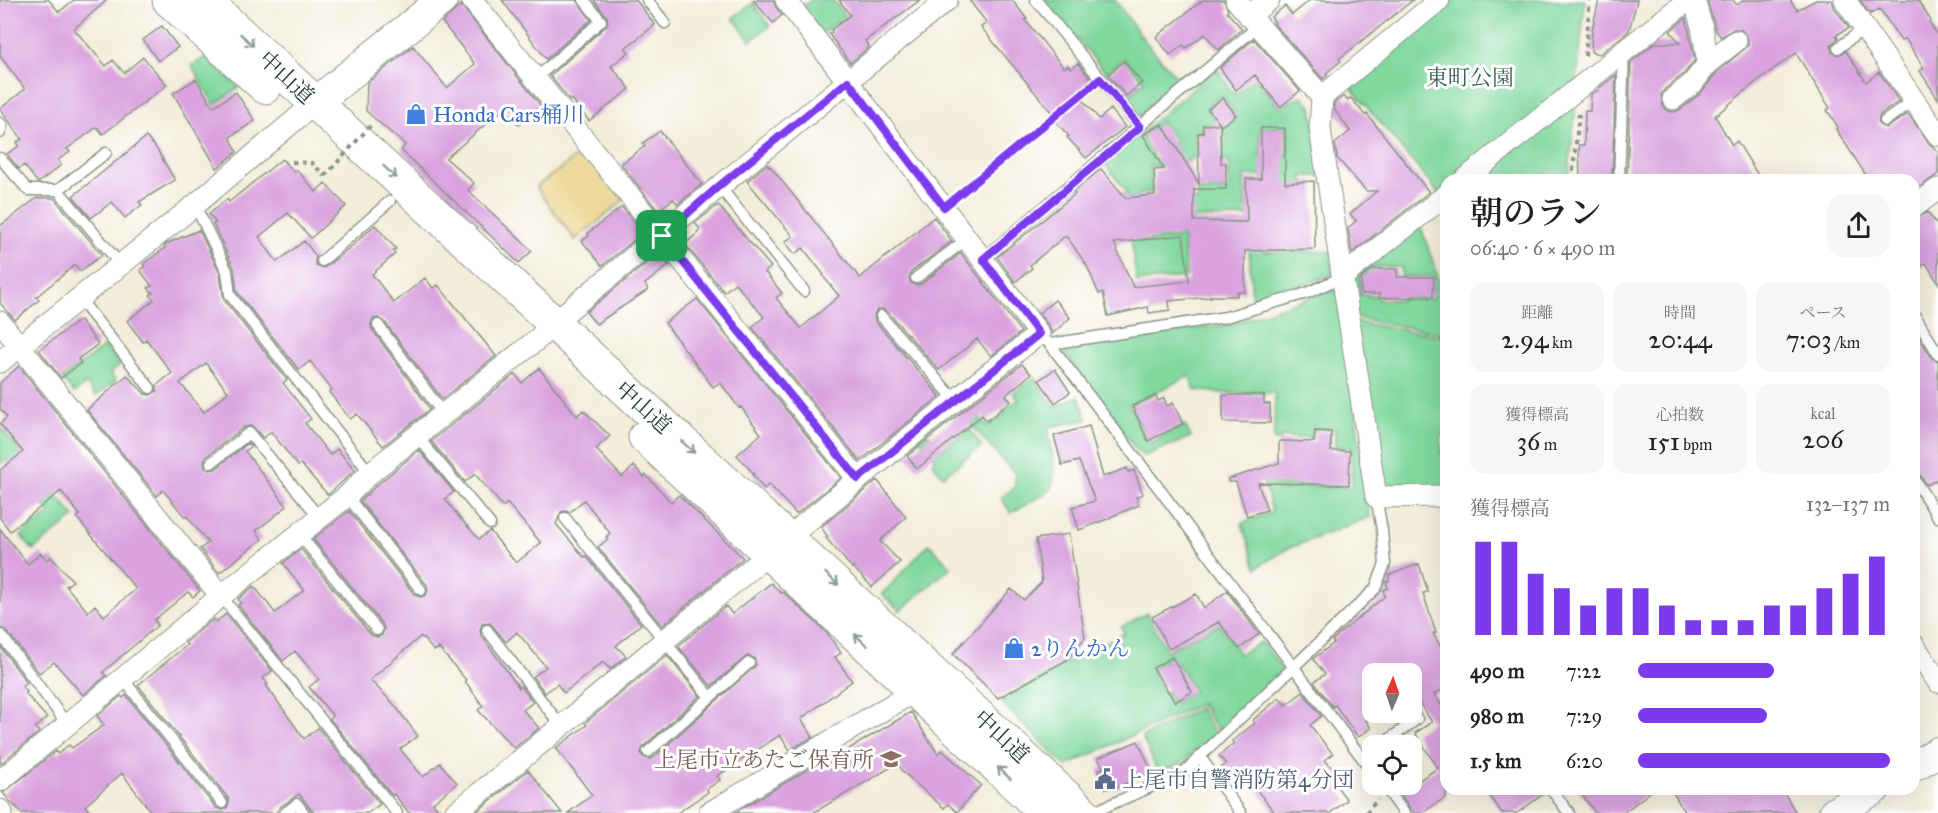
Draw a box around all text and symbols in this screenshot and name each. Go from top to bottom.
one-way arrow [240,33,255,47]
street label: 中山道 [253,45,320,110]
park label: 東町公園 [1426,64,1514,91]
place label: Honda Cars桶川 [433,101,585,128]
shop icon: Honda Cars桶川 [404,102,428,126]
one-way arrow [383,165,398,179]
text: 朝のラン [1470,193,1602,233]
button: share [1827,194,1890,257]
pin [636,210,687,261]
icon: arrive [645,219,678,252]
text: 06:40 · 6 × 490 m [1470,236,1615,260]
text: 距離 [1521,303,1553,322]
text: 時間 [1664,303,1696,322]
text: ペース [1799,303,1847,322]
text: 2.94 [1501,323,1548,355]
text: 20:44 [1648,323,1712,355]
text: 7:03 [1786,323,1832,355]
text: km [1548,333,1573,352]
text: /km [1832,333,1860,352]
street label: 中山道 [610,375,677,439]
text: kcal [1810,404,1836,423]
text: 獲得標高 [1505,405,1569,424]
text: 心拍数 [1656,405,1704,424]
text: 206 [1802,423,1844,455]
text: 36 [1517,425,1540,457]
text: 151 [1647,425,1680,457]
text: m [1540,435,1557,454]
text: bpm [1680,435,1713,454]
one-way arrow [680,440,695,454]
text: 132–137 m [1806,492,1890,516]
text: 獲得標高 [1470,496,1550,520]
one-way arrow [824,571,839,585]
one-way arrow [853,633,868,647]
place label: 2りんかん [1031,635,1130,662]
shop icon: 2りんかん [1002,636,1026,660]
text: 490 m [1470,659,1525,683]
text: 7:22 [1566,659,1601,683]
north arrow [1362,663,1422,723]
map controls [1362,663,1422,795]
street label: 中山道 [968,704,1035,769]
text: 980 m [1470,704,1524,728]
text: 7:29 [1566,704,1602,728]
button: locate [1362,735,1422,795]
place label: 上尾市立あたご保育所 [654,746,874,773]
school or university icon: 上尾市立あたご保育所 [879,747,903,771]
text: 1.5 km [1470,749,1521,773]
text: 6:20 [1566,749,1603,773]
one-way arrow [996,766,1011,780]
place label: 上尾市自警消防第4分団 [1122,766,1354,793]
public building icon: 上尾市自警消防第4分団 [1093,767,1117,791]

